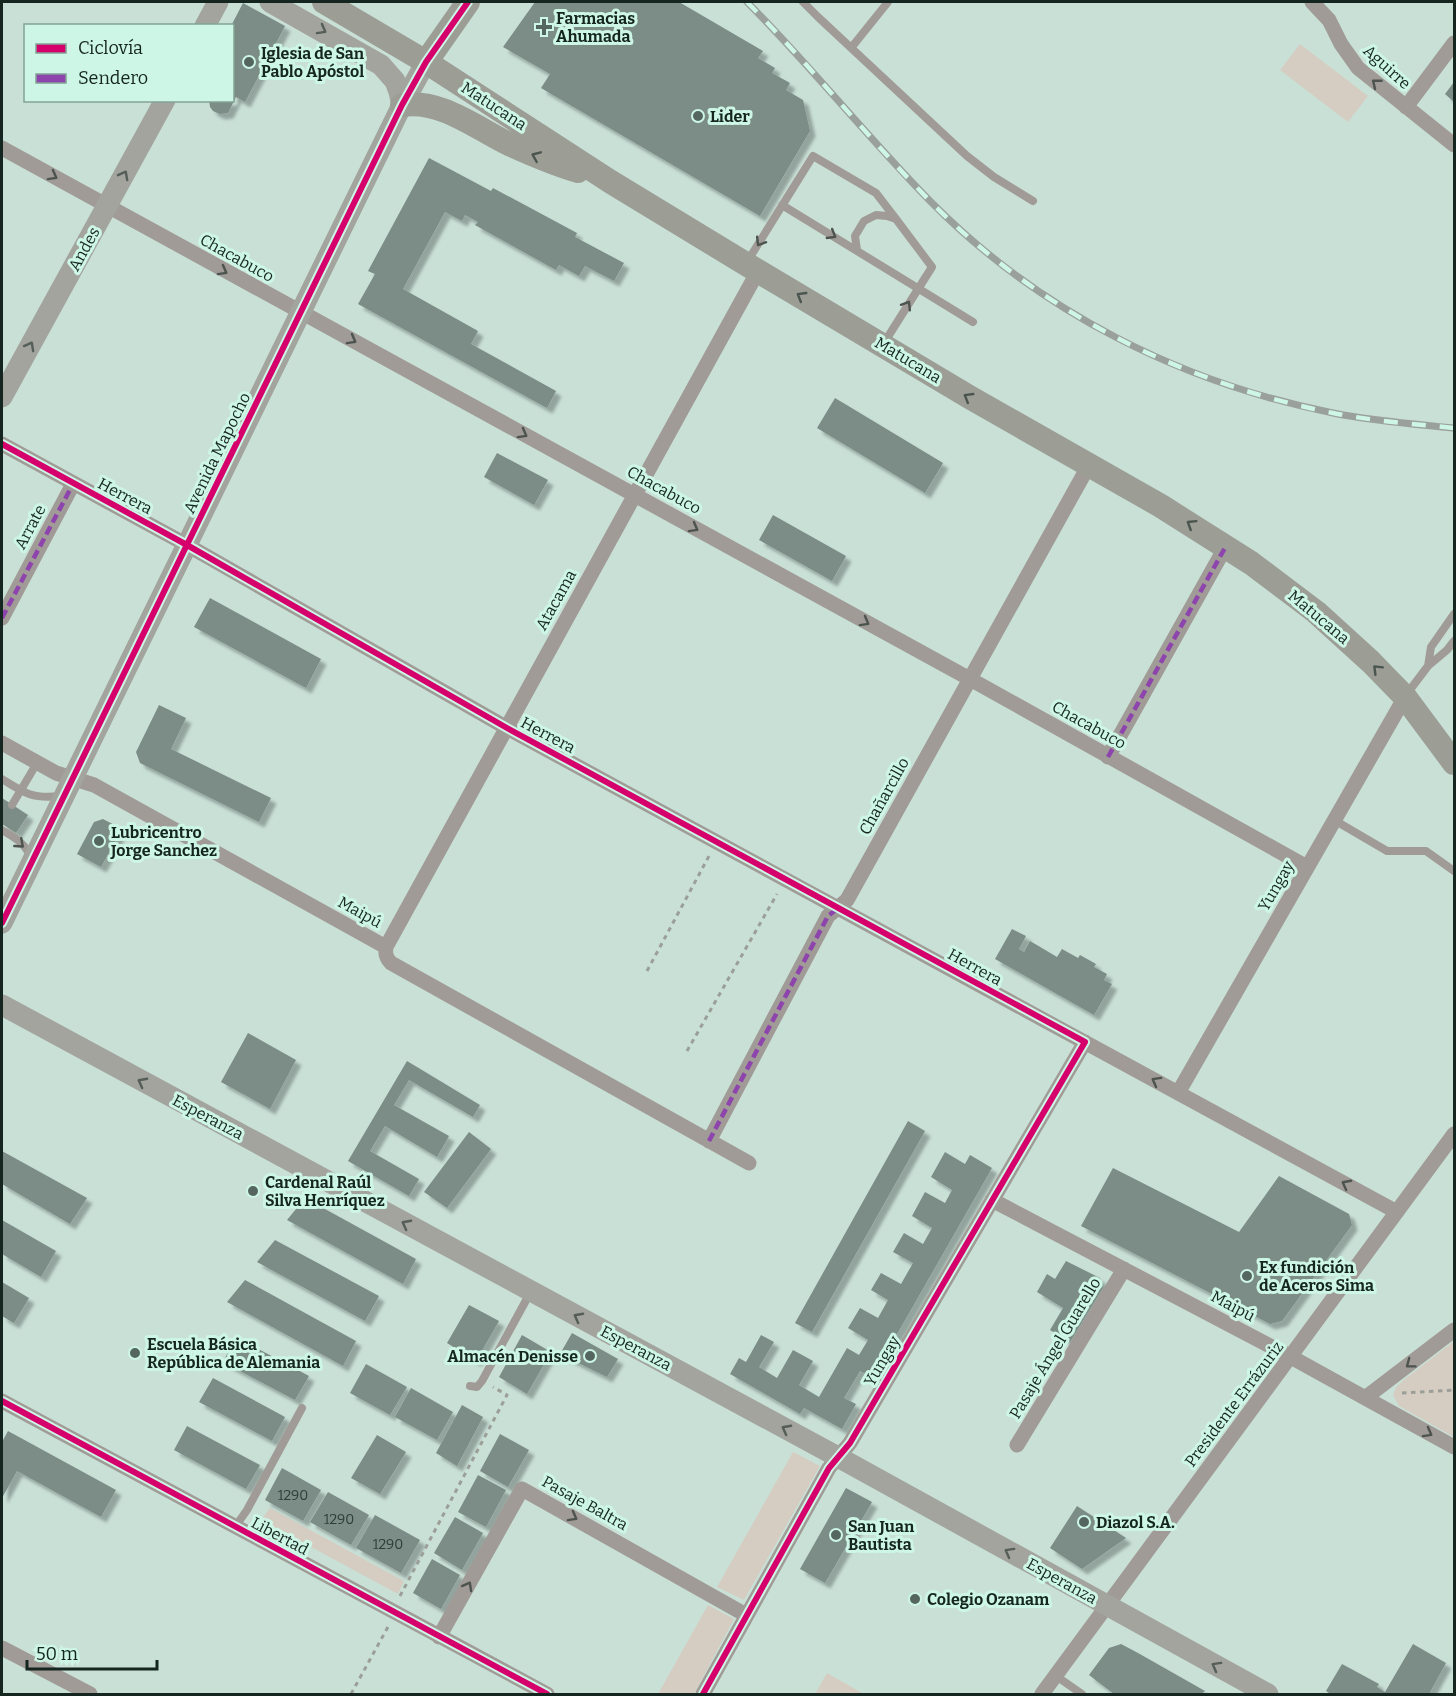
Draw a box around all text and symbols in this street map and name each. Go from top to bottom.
place label: Farmacias Ahumada [556,9,635,46]
marker: Farmacias Ahumada [537,20,551,34]
one-way arrow [315,23,326,34]
legend [24,24,234,102]
text: Ciclovía [78,37,143,59]
street label: Aguirre [1360,41,1414,93]
place label: Iglesia de San Pablo Apóstol [261,44,365,81]
marker: Iglesia de San Pablo Apóstol [242,55,256,69]
text: Sendero [78,67,148,89]
street label: Matucana [458,78,530,134]
one-way arrow [1372,79,1383,90]
place label: Lider [710,107,750,126]
marker: Lider [691,109,705,123]
one-way arrow [532,151,543,163]
one-way arrow [47,169,57,180]
one-way arrow [117,171,128,181]
street label: Andes [64,224,104,274]
one-way arrow [826,228,836,240]
street label: Chacabuco [197,230,277,286]
one-way arrow [756,235,767,246]
one-way arrow [217,264,228,275]
one-way arrow [797,292,807,303]
one-way arrow [900,301,911,312]
one-way arrow [346,333,357,344]
street label: Matucana [871,333,945,387]
one-way arrow [23,342,34,352]
street label: Avenida Mapocho [180,389,254,517]
one-way arrow [964,392,974,404]
one-way arrow [517,427,528,438]
street label: Chacabuco [624,462,704,518]
street label: Herrera [95,474,156,518]
street label: Arrate [10,502,50,552]
one-way arrow [1187,519,1197,531]
one-way arrow [688,521,698,532]
street label: Atacama [532,566,580,633]
street label: Matucana [1285,586,1354,648]
one-way arrow [859,615,869,626]
one-way arrow [1374,665,1385,676]
street label: Chacabuco [1049,697,1129,753]
street label: Herrera [518,713,579,757]
street label: Chañarcillo [855,754,913,838]
place label: Lubricentro Jorge Sanchez [110,823,217,860]
marker: Lubricentro Jorge Sanchez [92,834,106,848]
one-way arrow [13,837,24,848]
street label: Yungay [1254,857,1298,915]
street label: Maipú [335,892,385,932]
street label: Herrera [945,944,1006,990]
one-way arrow [1152,1077,1162,1088]
one-way arrow [138,1078,149,1089]
street label: Esperanza [169,1090,247,1144]
place label: Cardenal Raúl Silva Henríquez [265,1173,385,1210]
one-way arrow [1342,1180,1352,1191]
marker: Cardenal Raúl Silva Henríquez [246,1184,260,1198]
one-way arrow [402,1220,413,1231]
place label: Ex fundición de Aceros Sima [1259,1258,1374,1295]
marker: Ex fundición de Aceros Sima [1240,1269,1254,1283]
street label: Pasaje Ángel Guarello [1004,1274,1105,1422]
street label: Maipú [1208,1287,1258,1325]
one-way arrow [574,1313,584,1324]
street label: Esperanza [597,1321,675,1375]
street label: Yungay [860,1332,904,1390]
place label: Escuela Básica República de Alemania [147,1335,320,1372]
street label: Presidente Errázuriz [1181,1337,1288,1470]
marker: Escuela Básica República de Alemania [128,1346,142,1360]
place label: Almacén Denisse [447,1347,578,1366]
marker: Almacén Denisse [583,1349,597,1363]
one-way arrow [1405,1357,1416,1368]
one-way arrow [782,1425,793,1436]
one-way arrow [1422,1426,1432,1437]
street label: Pasaje Baltra [539,1472,631,1534]
house number: 1290 [278,1487,308,1504]
one-way arrow [567,1510,577,1522]
house number: 1290 [324,1511,354,1528]
street label: Libertad [248,1513,312,1559]
place label: Diazol S.A. [1096,1513,1175,1532]
marker: Diazol S.A. [1077,1515,1091,1529]
place label: San Juan Bautista [848,1517,915,1554]
marker: San Juan Bautista [829,1528,843,1542]
house number: 1290 [373,1536,403,1553]
one-way arrow [1005,1548,1015,1559]
street label: Esperanza [1024,1554,1101,1608]
one-way arrow [461,1582,472,1592]
place label: Colegio Ozanam [927,1590,1050,1609]
marker: Colegio Ozanam [908,1592,922,1606]
scale bar [27,1633,158,1671]
text: 50 m [36,1643,78,1665]
one-way arrow [1212,1662,1223,1673]

